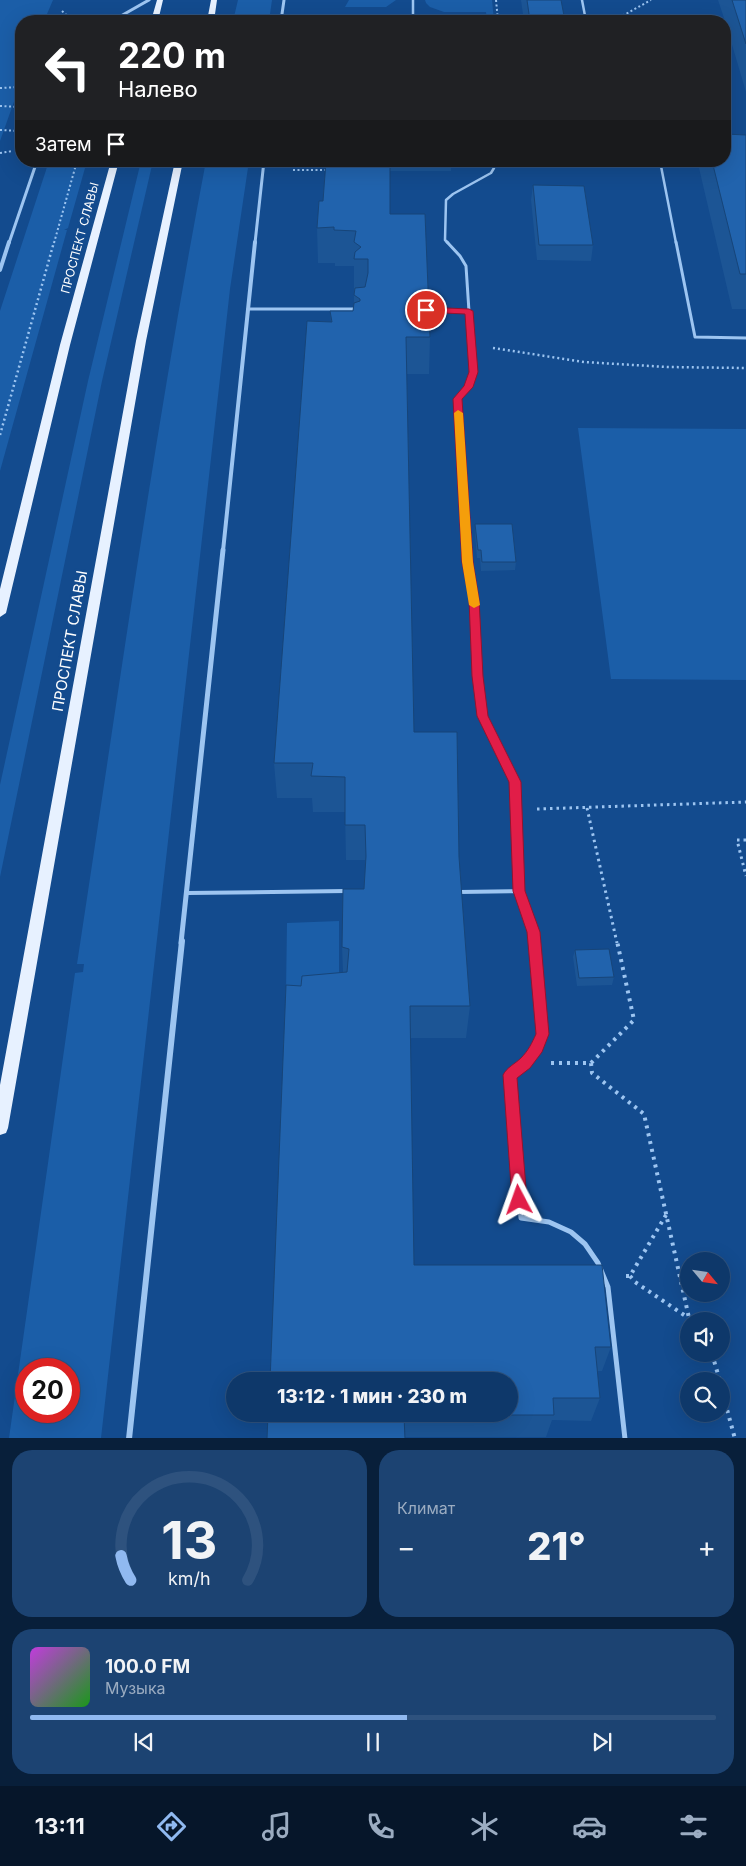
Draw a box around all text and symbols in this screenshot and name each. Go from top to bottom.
text: 220 m [118,34,226,76]
icon: left [35,35,100,100]
text: Налево [118,76,198,102]
icon: arrive [102,130,130,158]
text: Затем [35,133,92,156]
street label: ПРОСПЕКТ СЛАВЫ [57,181,102,295]
pin [405,289,447,331]
icon: arrive [412,296,440,324]
street label: ПРОСПЕКТ СЛАВЫ [48,569,91,713]
position arrow [492,1173,544,1225]
north arrow [680,1252,730,1302]
map controls [680,1252,730,1422]
button: sound [680,1312,730,1362]
speed limit sign: 20 [15,1358,80,1423]
button: search [680,1372,730,1422]
text: 13:12 · 1 мин · 230 m [277,1385,467,1408]
text: Климат [397,1498,455,1518]
text: 13 [162,1509,218,1572]
text: 21° [527,1523,586,1569]
text: − [397,1530,416,1564]
text: + [697,1530,716,1564]
text: km/h [168,1568,211,1589]
text: 100.0 FM [105,1655,190,1678]
text: Музыка [105,1678,166,1698]
icon: previous [130,1728,158,1756]
icon: pause [359,1728,387,1756]
icon: next [588,1728,616,1756]
icon: directions [154,1809,189,1844]
icon: music [259,1809,294,1844]
icon: phone [363,1809,398,1844]
icon: climate [467,1809,502,1844]
icon: car [572,1809,607,1844]
icon: filters [676,1809,711,1844]
text: 13:11 [35,1813,85,1839]

